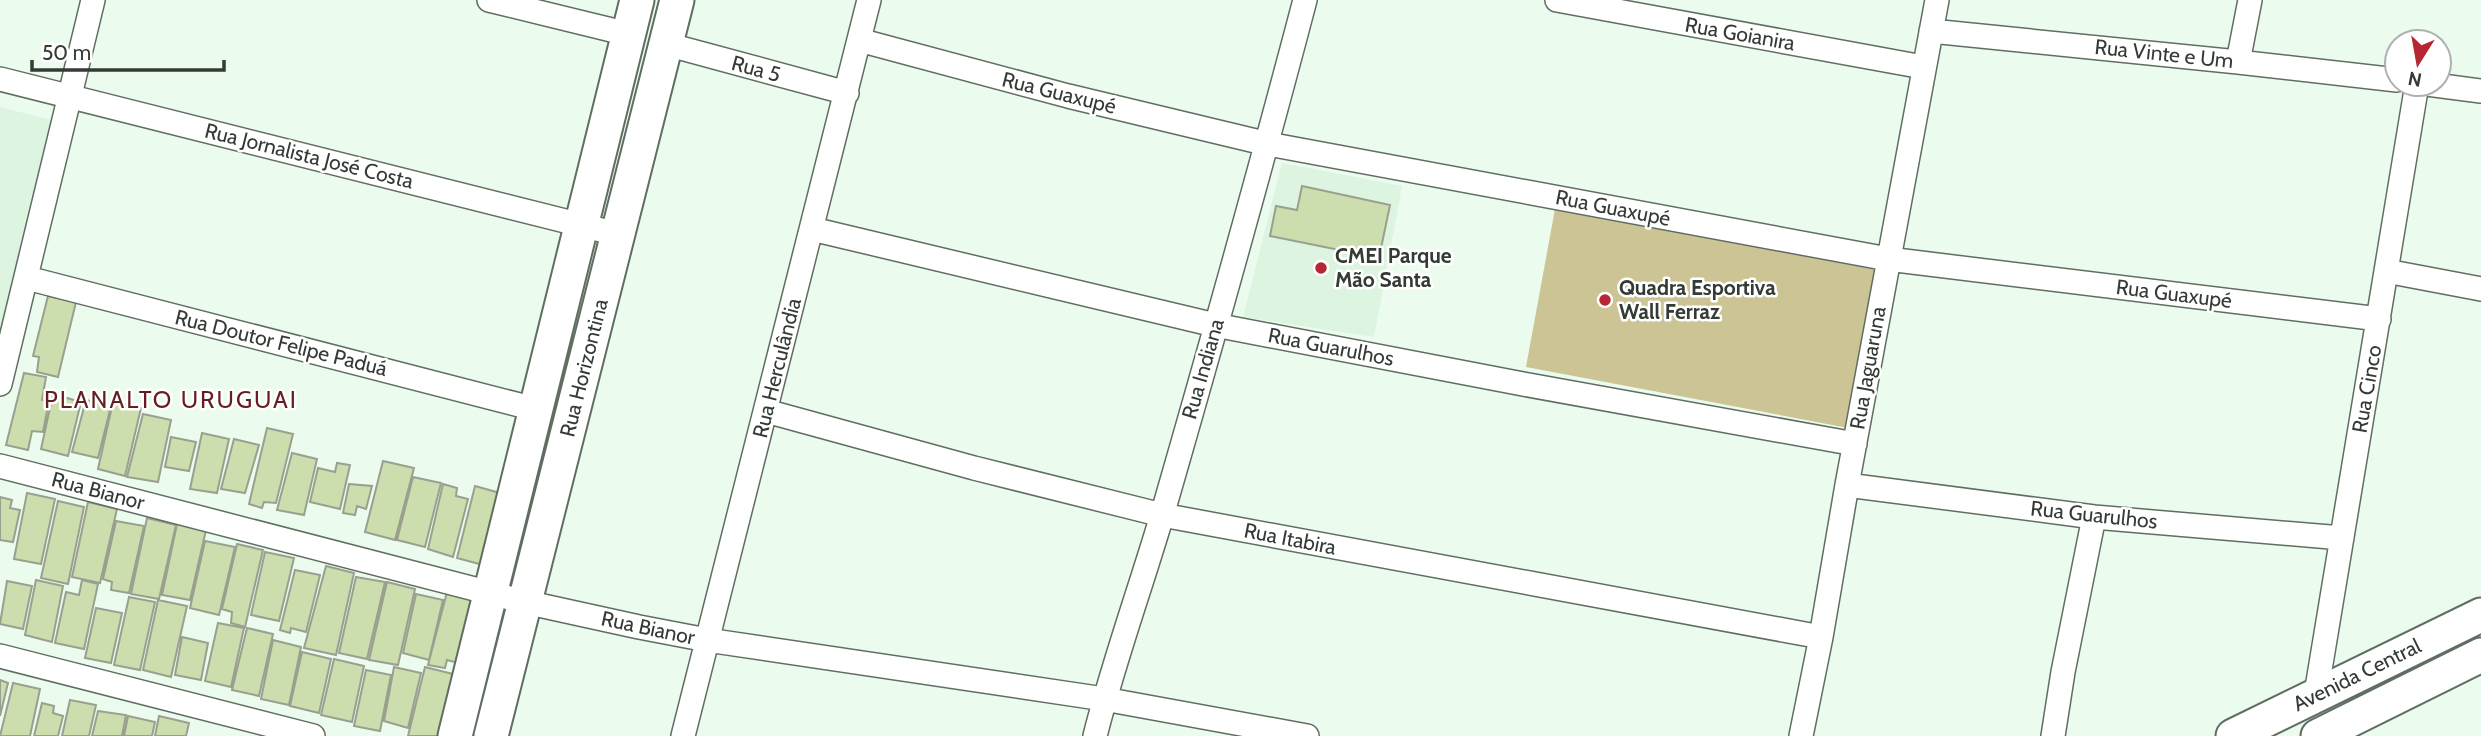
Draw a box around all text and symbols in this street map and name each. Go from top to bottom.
street label: Rua Goianira [1683,12,1797,55]
scale bar [32,28,224,72]
north arrow [2383,28,2453,98]
street label: Rua Vinte e Um [2094,34,2235,73]
text: 50 m [42,40,91,65]
street label: Rua 5 [729,50,783,87]
street label: Rua Guaxupé [999,66,1119,119]
text: N [2406,67,2424,92]
street label: Rua Jornalista José Costa [202,117,416,194]
street label: Rua Guaxupé [1553,184,1673,231]
place label: CMEI Parque Mão Santa [1335,243,1452,292]
marker: CMEI Parque Mão Santa [1313,260,1329,276]
street label: Rua Guaxupé [2115,274,2234,313]
place label: Quadra Esportiva Wall Ferraz [1619,275,1776,324]
marker: Quadra Esportiva Wall Ferraz [1597,292,1613,308]
street label: Rua Herculândia [747,295,806,440]
street label: Rua Horizontina [554,296,613,440]
street label: Rua Doutor Felipe Paduá [172,304,390,381]
street label: Rua Jaguaruna [1844,304,1891,431]
street label: Rua Indiana [1176,316,1229,422]
street label: Rua Guarulhos [1266,322,1396,371]
street label: Rua Cinco [2346,343,2387,435]
district label: PLANALTO URUGUAI [44,385,298,414]
street label: Rua Bianor [49,466,148,515]
street label: Rua Guarulhos [2029,495,2159,534]
street label: Rua Itabira [1242,517,1338,560]
street label: Rua Bianor [599,605,698,650]
street label: Avenida Central [2289,633,2425,716]

